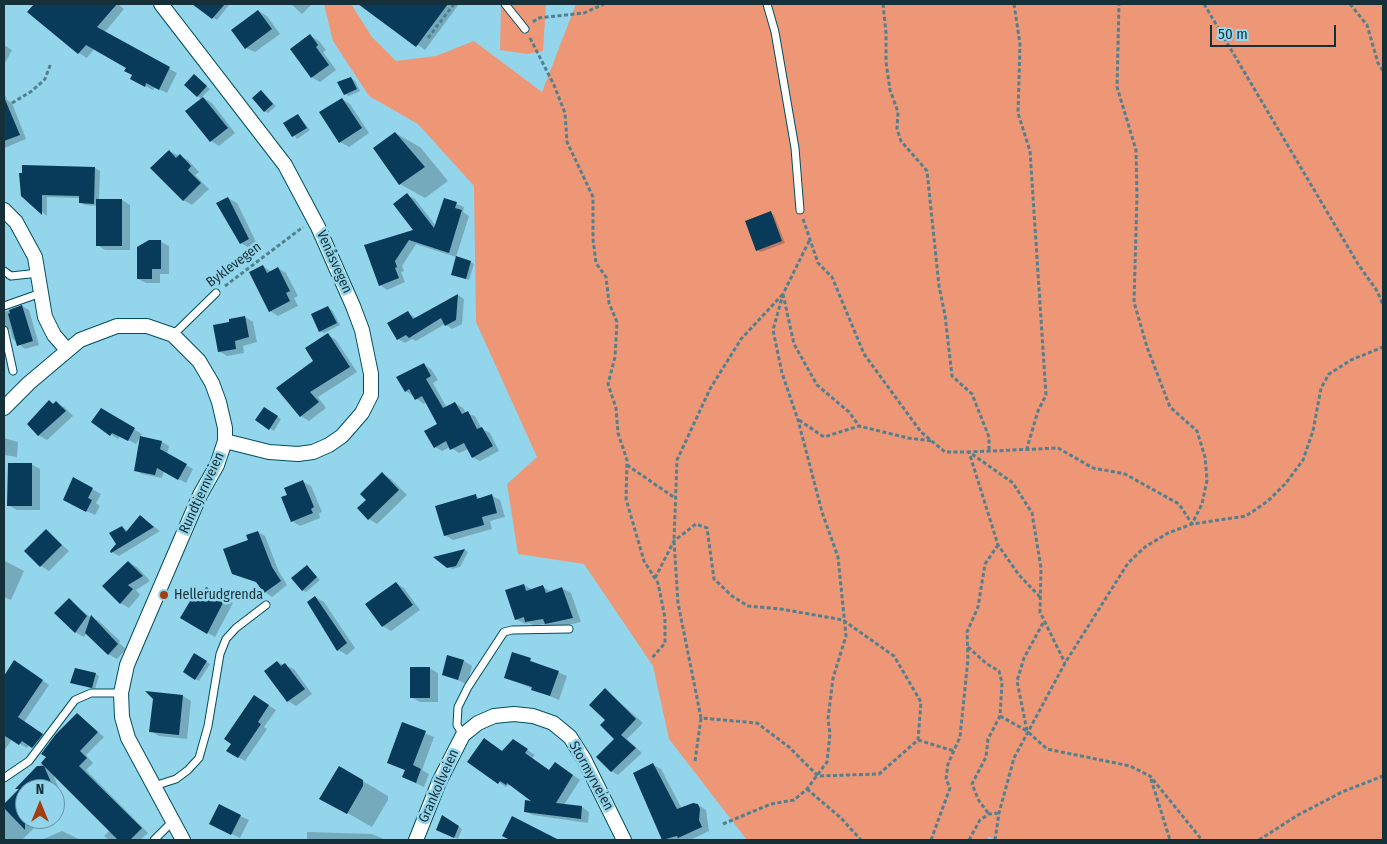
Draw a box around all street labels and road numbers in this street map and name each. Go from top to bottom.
street label: Venåsvegen [313,228,355,296]
street label: Byklevegen [203,239,265,291]
street label: Rundtjernveien [176,450,228,536]
street label: Stormyrveien [565,739,617,813]
street label: Grankollveien [415,747,463,825]

